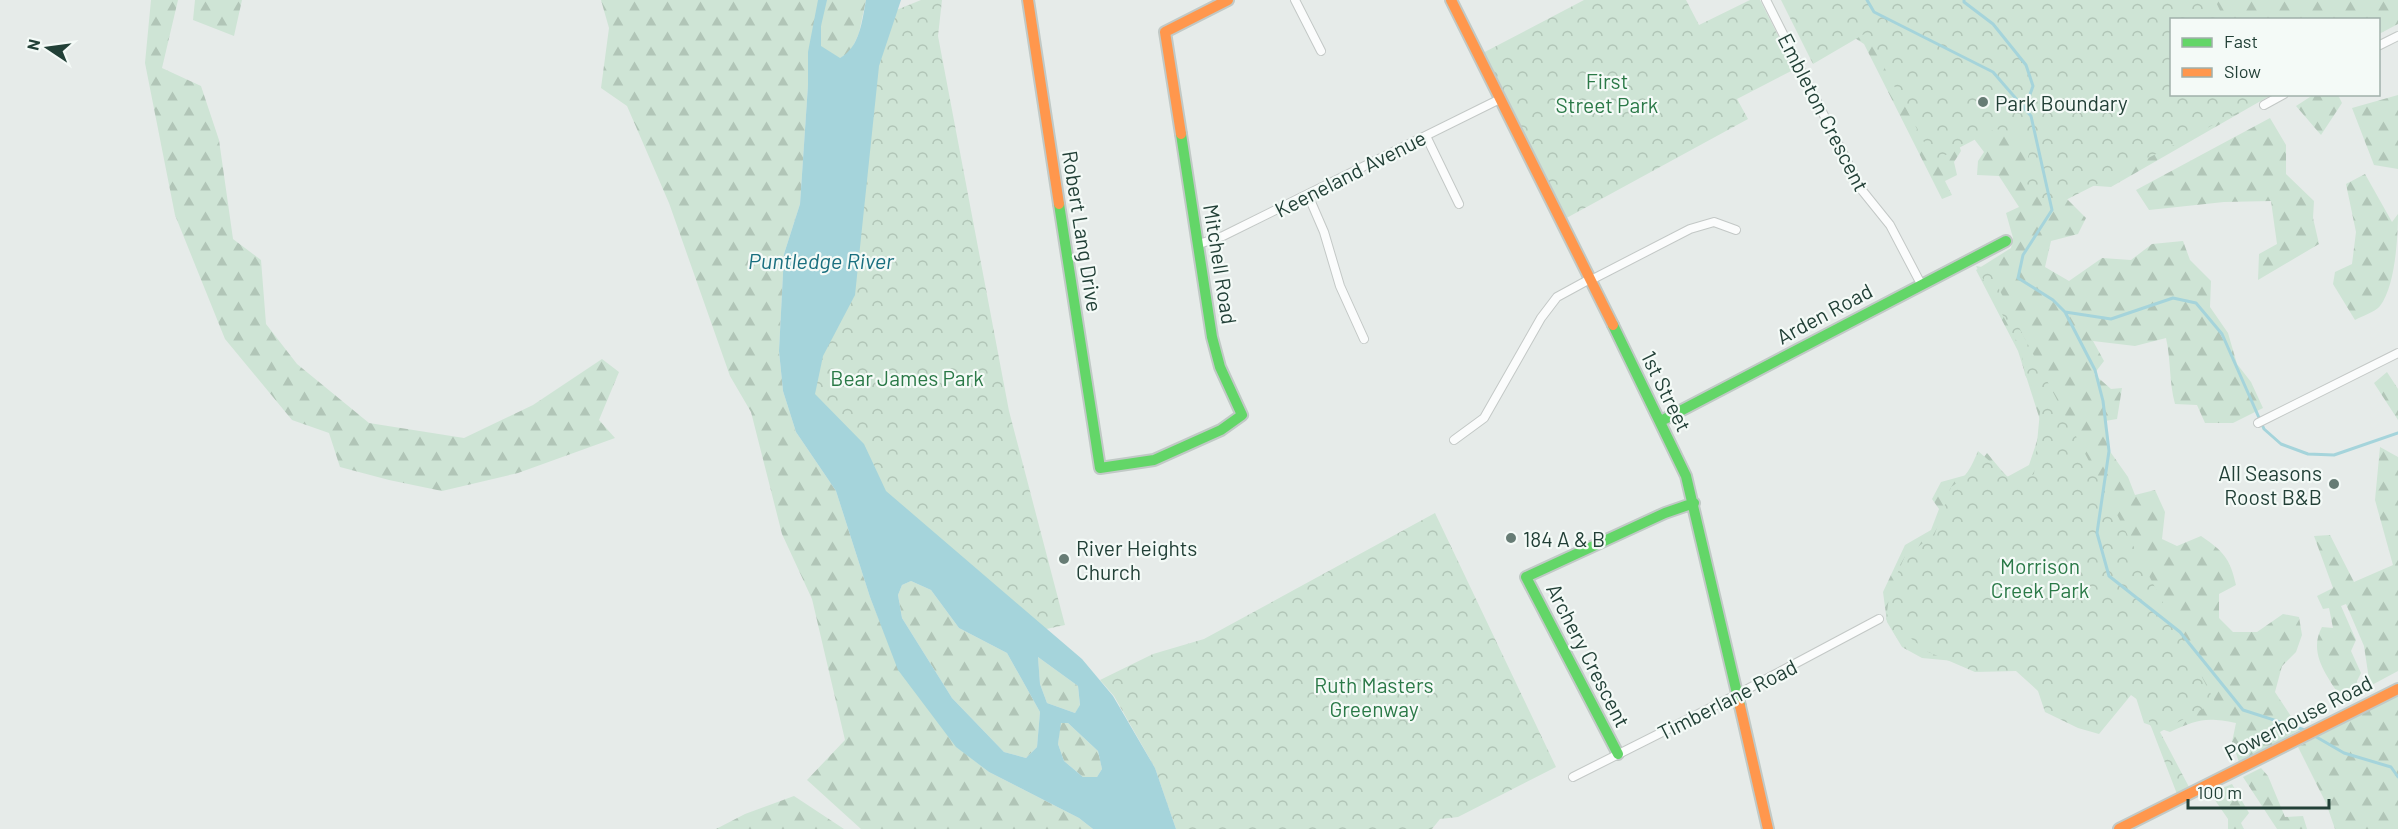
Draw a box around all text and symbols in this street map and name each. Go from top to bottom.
north arrow [18,18,78,78]
legend [2170,18,2380,96]
street label: Embleton Crescent [1773,29,1875,195]
text: Fast [2224,30,2258,52]
text: N [22,37,43,52]
text: Slow [2224,60,2261,82]
park label: First Street Park [1556,68,1658,117]
place label: Park Boundary [1995,90,2128,115]
marker: Park Boundary [1976,95,1990,109]
street label: Keeneland Avenue [1270,124,1430,222]
street label: Robert Lang Drive [1058,149,1108,313]
street label: Mitchell Road [1199,202,1243,326]
water label: Puntledge River [748,247,895,273]
street label: Arden Road [1772,277,1876,349]
street label: 1st Street [1637,347,1697,435]
park label: Bear James Park [830,365,984,390]
place label: All Seasons Roost B&B [2218,460,2322,509]
marker: All Seasons Roost B&B [2327,477,2341,491]
place label: 184 A & B [1523,526,1605,551]
marker: 184 A & B [1504,531,1518,545]
place label: River Heights Church [1076,535,1197,584]
marker: River Heights Church [1057,552,1071,566]
park label: Morrison Creek Park [1991,553,2089,602]
street label: Archery Crescent [1542,579,1636,731]
street label: Timberlane Road [1653,653,1801,745]
street label: Powerhouse Road [2220,669,2376,765]
park label: Ruth Masters Greenway [1314,672,1434,721]
scale bar [2188,772,2329,810]
text: 100 m [2197,781,2242,803]

